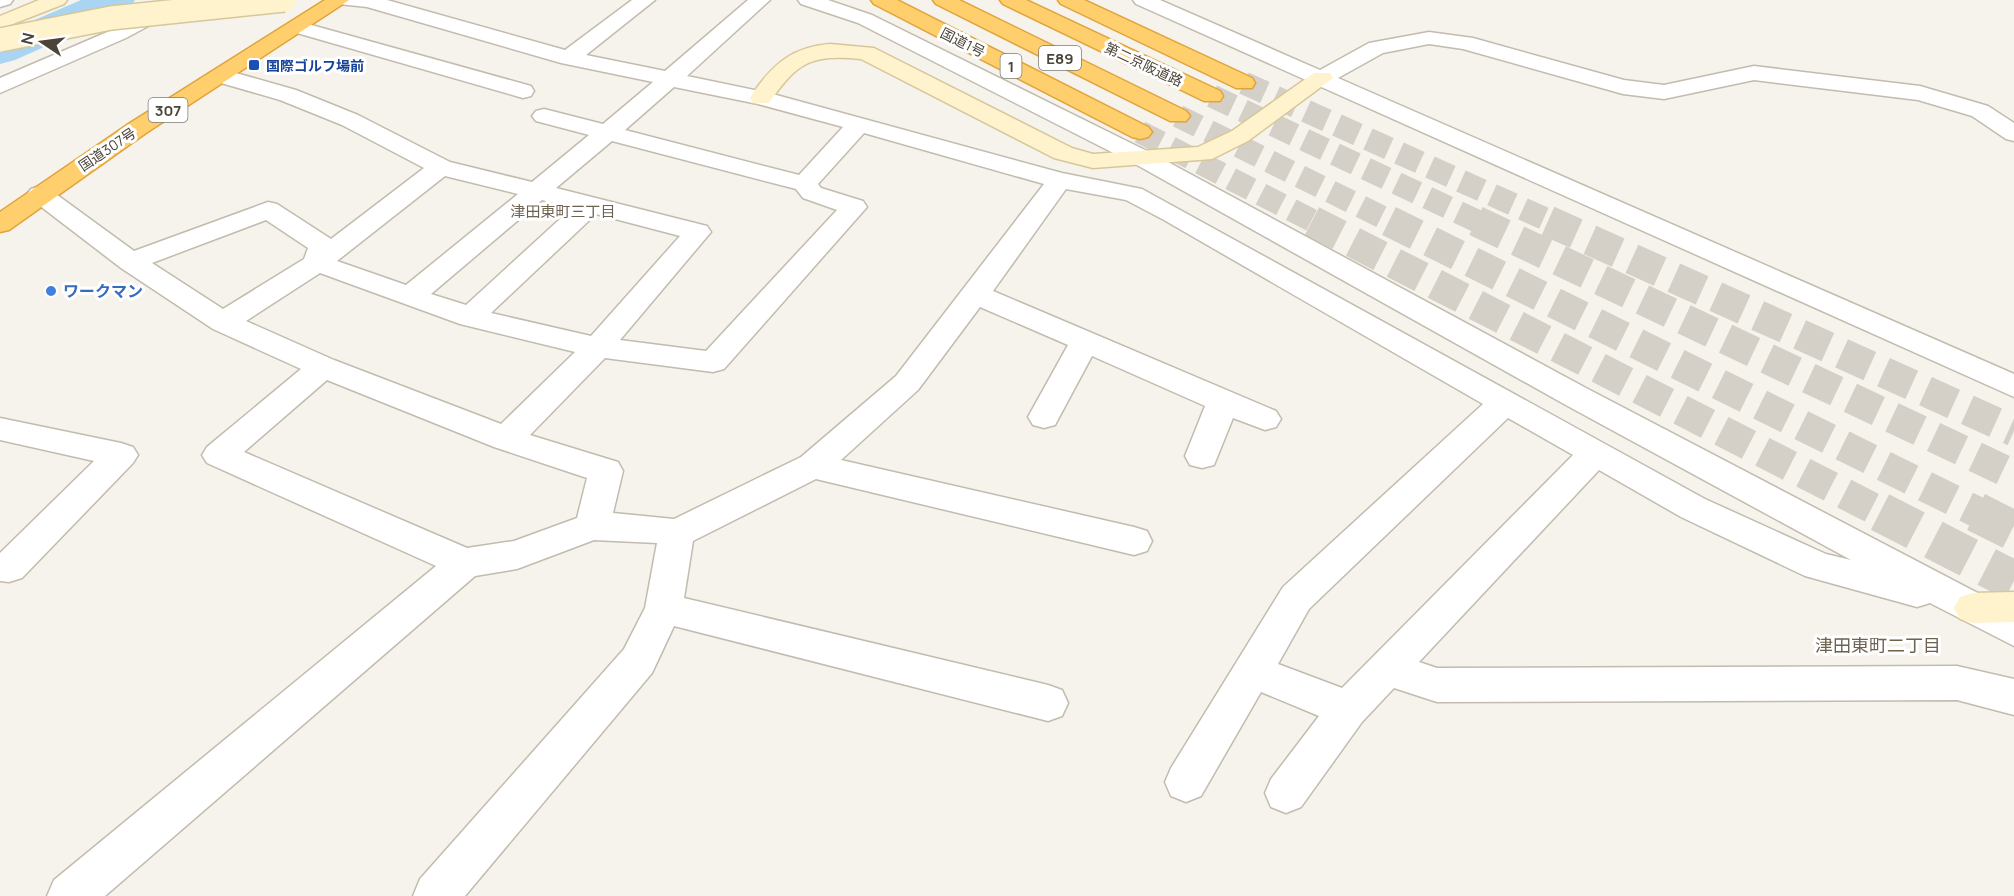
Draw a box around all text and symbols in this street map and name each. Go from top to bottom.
north arrow [12,12,72,72]
street label: 国道1号 [938,23,988,61]
text: N [15,31,39,47]
street label: 第二京阪道路 [1102,38,1186,90]
road number: E89 [1039,46,1081,70]
road number: 1 [1000,54,1022,78]
place label: 国際ゴルフ場前 [266,56,364,75]
marker: 国際ゴルフ場前 [247,58,261,72]
road number: 307 [148,98,188,122]
street label: 国道307号 [75,123,139,175]
district label: 津田東町三丁目 [510,201,616,222]
place label: ワークマン [63,280,143,302]
marker: ワークマン [44,284,58,298]
district label: 津田東町二丁目 [1815,633,1941,657]

